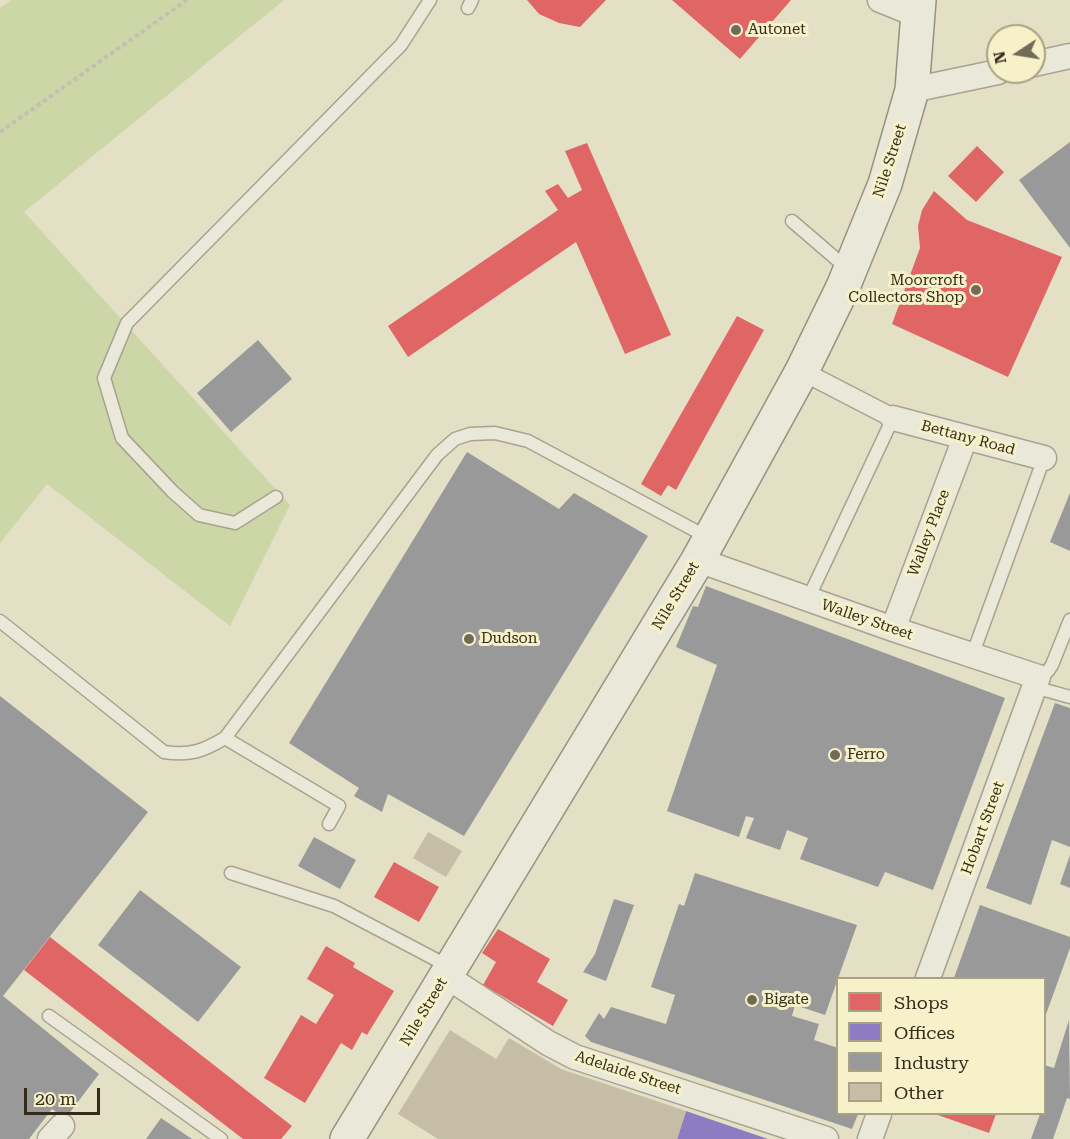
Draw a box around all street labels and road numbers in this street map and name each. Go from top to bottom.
street label: Nile Street [870,122,910,200]
street label: Bettany Road [919,417,1017,459]
street label: Walley Place [904,487,954,579]
street label: Nile Street [649,559,703,633]
street label: Walley Street [819,596,915,644]
street label: Hobart Street [958,779,1008,877]
street label: Nile Street [397,975,451,1049]
street label: Adelaide Street [573,1047,683,1099]

